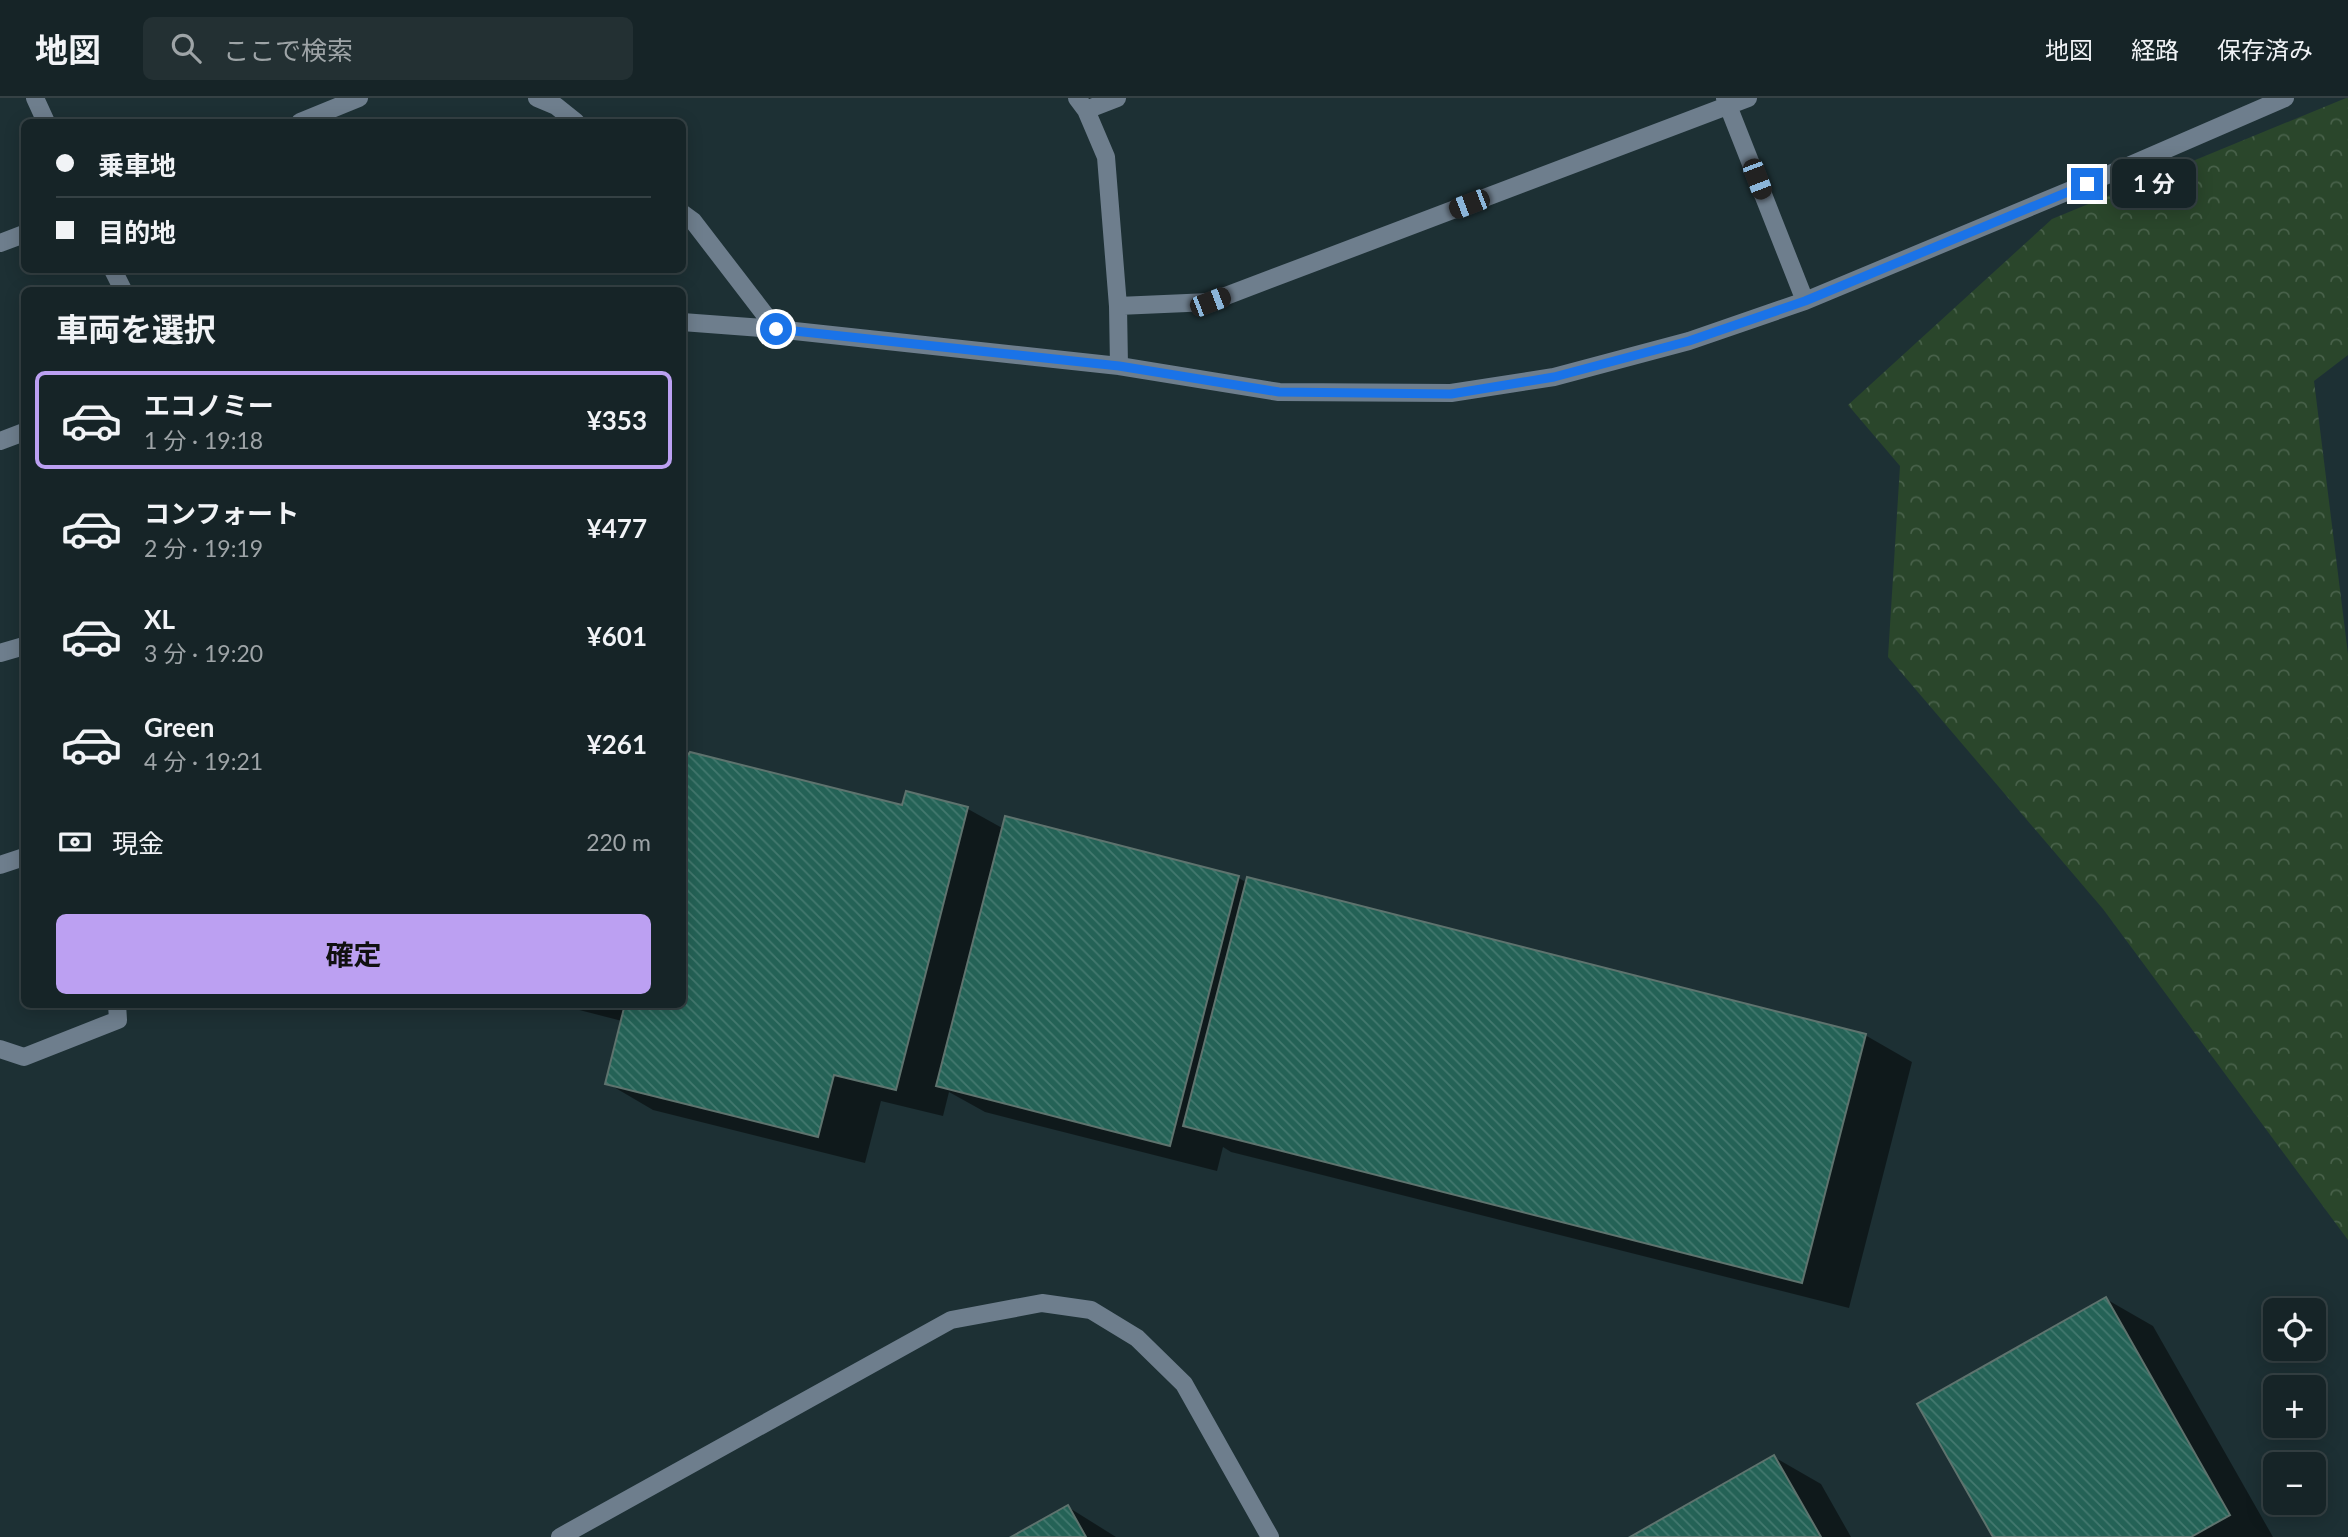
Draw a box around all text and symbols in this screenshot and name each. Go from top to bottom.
search box [143,17,633,80]
text: 地図 [35,29,101,69]
icon: search [167,29,205,67]
text: ここで検索 [223,34,353,66]
text: 地図 [2045,35,2093,64]
text: 経路 [2131,35,2179,64]
text: 保存済み [2217,35,2313,64]
text: 乗車地 [98,149,176,181]
car [1740,156,1775,202]
callout: 1 分 [2112,160,2196,208]
route end [2071,168,2103,200]
text: 1 分 [2133,169,2175,197]
car [1446,187,1493,221]
text: 目的地 [98,216,176,248]
car [1187,285,1234,319]
text: 車両を選択 [56,309,216,348]
route start [760,313,792,345]
icon: car [60,389,123,452]
text: エコノミー [144,389,274,421]
text: ¥353 [587,404,647,436]
text: 1 分 · 19:18 [144,426,263,454]
icon: car [60,497,123,560]
text: コンフォート [144,497,299,529]
text: ¥477 [587,512,647,544]
text: 2 分 · 19:19 [144,534,263,562]
text: XL [144,603,175,635]
icon: car [60,605,123,668]
text: ¥601 [587,620,647,652]
text: 3 分 · 19:20 [144,639,263,667]
text: Green [144,711,214,743]
icon: car [60,713,123,776]
text: ¥261 [587,728,647,760]
text: 4 分 · 19:21 [144,747,263,775]
icon: cash [56,823,94,861]
text: 現金 [112,827,164,859]
text: 220 m [586,828,651,856]
button: 確定 [56,914,651,994]
map controls [2263,1298,2326,1515]
button: locate [2263,1298,2326,1361]
button: + [2263,1375,2326,1438]
button: − [2263,1452,2326,1515]

